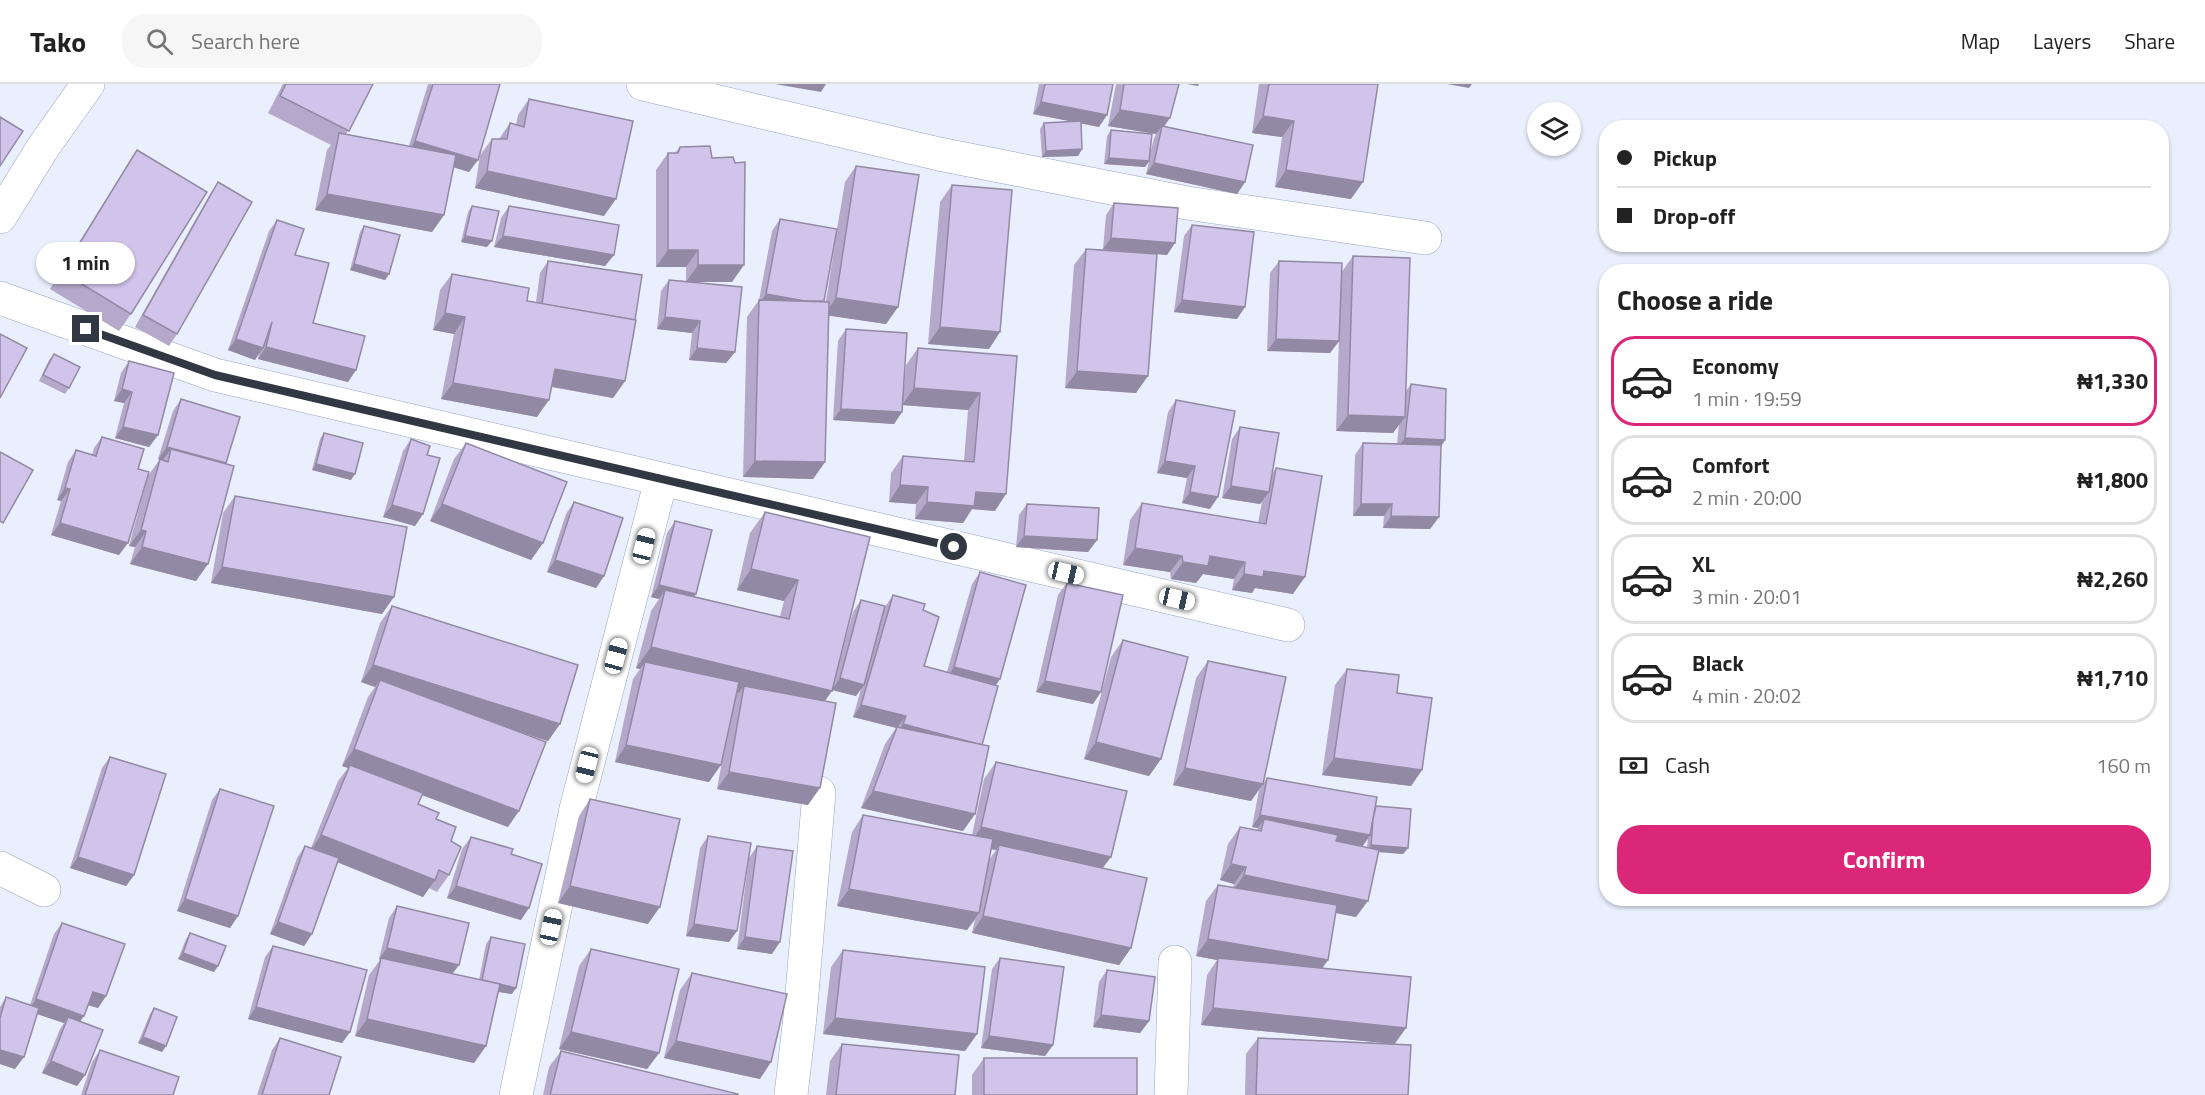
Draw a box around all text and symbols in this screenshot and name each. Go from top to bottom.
search box [122,14,542,68]
text: Tako [30,20,86,63]
text: Search here [191,24,300,58]
icon: search [143,25,176,58]
text: Map [1961,25,2000,57]
text: Layers [2033,25,2091,57]
text: Share [2124,25,2175,57]
map controls [1527,102,1581,156]
button: layers [1527,102,1581,156]
text: Pickup [1653,141,1717,175]
text: Drop-off [1653,199,1735,233]
callout: 1 min [36,242,136,284]
text: 1 min [61,247,110,278]
text: Choose a ride [1617,279,1773,320]
route end [72,315,99,342]
text: Economy [1692,349,1779,383]
icon: car [1620,354,1674,408]
text: ₦1,330 [2077,364,2148,398]
text: 1 min · 19:59 [1692,383,1802,414]
text: Comfort [1692,448,1770,482]
icon: car [1620,453,1674,507]
text: ₦1,800 [2077,463,2148,497]
text: 2 min · 20:00 [1692,482,1802,513]
car [631,526,657,566]
route start [940,533,967,560]
text: XL [1692,547,1715,581]
icon: car [1620,552,1674,606]
car [1046,560,1086,586]
text: ₦2,260 [2077,562,2148,596]
text: 3 min · 20:01 [1692,581,1802,612]
car [1157,586,1197,612]
car [603,636,629,676]
text: Black [1692,646,1744,680]
icon: car [1620,651,1674,705]
text: ₦1,710 [2077,661,2148,695]
text: 4 min · 20:02 [1692,680,1802,711]
car [574,745,600,785]
text: Cash [1665,748,1710,782]
icon: cash [1617,749,1650,782]
text: 160 m [2096,750,2151,781]
button: Confirm [1617,825,2151,894]
car [538,908,564,946]

